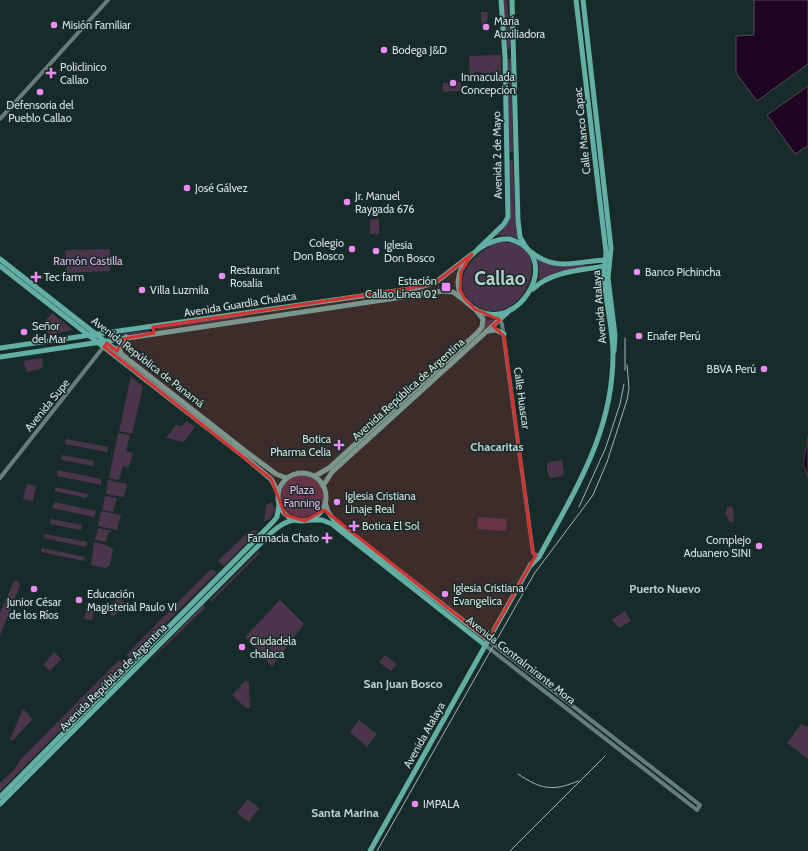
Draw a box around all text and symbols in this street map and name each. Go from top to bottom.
place label: María Auxiliadora [494,14,546,41]
place label: Misión Familiar [62,18,131,32]
marker: Misión Familiar [49,20,59,30]
marker: María Auxiliadora [481,22,491,32]
place label: Bodega J&D [392,43,447,57]
marker: Bodega J&D [379,45,389,55]
place label: Policlinico Callao [60,60,107,87]
marker: Policlinico Callao [45,67,57,79]
place label: Inmaculada Concepción [461,70,516,97]
marker: Inmaculada Concepción [448,78,458,88]
marker: Defensoria del Pueblo Callao [35,87,45,97]
street label: Calle Manco Capac [570,87,594,175]
place label: Defensoria del Pueblo Callao [6,98,74,125]
street label: Avenida 2 de Mayo [489,111,505,199]
place label: José Gálvez [194,181,248,195]
marker: José Gálvez [182,183,192,193]
place label: Jr. Manuel Raygada 676 [354,189,414,216]
marker: Jr. Manuel Raygada 676 [342,197,352,207]
place label: Colegio Don Bosco [293,236,344,263]
place label: Iglesia Don Bosco [384,238,435,265]
marker: Colegio Don Bosco [347,244,357,254]
marker: Iglesia Don Bosco [371,246,381,256]
park label: Ramón Castilla [53,254,123,268]
place label: Restaurant Rosalia [230,263,280,290]
place label: Banco Pichincha [645,265,721,279]
district label: Callao [474,267,526,290]
marker: Banco Pichincha [632,267,642,277]
street label: Avenida Atalaya [589,269,609,344]
place label: Tec farm [44,270,84,284]
marker: Restaurant Rosalia [217,271,227,281]
marker: Tec farm [31,272,41,282]
place label: Estación Callao Línea 02 [365,274,437,301]
marker: Estación Callao Línea 02 [440,281,452,293]
place label: Villa Luzmila [150,283,209,297]
marker: Villa Luzmila [137,285,147,295]
street label: Avenida Guardia Chalaca [183,288,298,320]
street label: Avenida República de Panamá [89,314,208,411]
place label: Señor del Mar [32,319,67,346]
marker: Señor del Mar [19,327,29,337]
place label: Enafer Perú [647,329,701,343]
marker: Enafer Perú [634,331,644,341]
street label: Avenida República de Argentina [349,334,468,443]
place label: BBVA Perú [707,362,756,376]
marker: BBVA Perú [759,364,769,374]
street label: Calle Huascar [511,366,533,430]
street label: Avenida Supe [22,376,73,434]
place label: Botica Pharma Celia [270,432,332,459]
district label: Chacaritas [470,439,524,454]
marker: Botica Pharma Celia [334,440,344,450]
park label: Plaza Fanning [284,483,321,510]
place label: Iglesia Cristiana Linaje Real [345,489,416,516]
marker: Iglesia Cristiana Linaje Real [332,497,342,507]
place label: Botica El Sol [362,519,420,533]
marker: Botica El Sol [349,521,359,531]
place label: Farmacia Chato [247,531,319,545]
marker: Farmacia Chato [322,533,332,543]
place label: Complejo Aduanero SINI [684,533,751,560]
marker: Complejo Aduanero SINI [754,541,764,551]
place label: Iglesia Cristiana Evangelica [453,581,524,608]
district label: Puerto Nuevo [629,581,701,596]
marker: Junior César de los Ríos [29,584,39,594]
place label: Educación Magisterial Paulo VI [87,587,177,614]
marker: Iglesia Cristiana Evangelica [440,589,450,599]
place label: Junior César de los Ríos [6,595,62,622]
marker: Educación Magisterial Paulo VI [74,595,84,605]
street label: Avenida Contralmirante Mora [463,613,579,708]
street label: Avenida República de Argentina [56,620,170,734]
place label: Ciudadela chalaca [250,634,297,661]
marker: Ciudadela chalaca [237,642,247,652]
district label: San Juan Bosco [363,676,443,691]
street label: Avenida Atalaya [400,699,448,771]
place label: IMPALA [423,797,460,811]
marker: IMPALA [410,799,420,809]
district label: Santa Marina [311,805,379,820]

